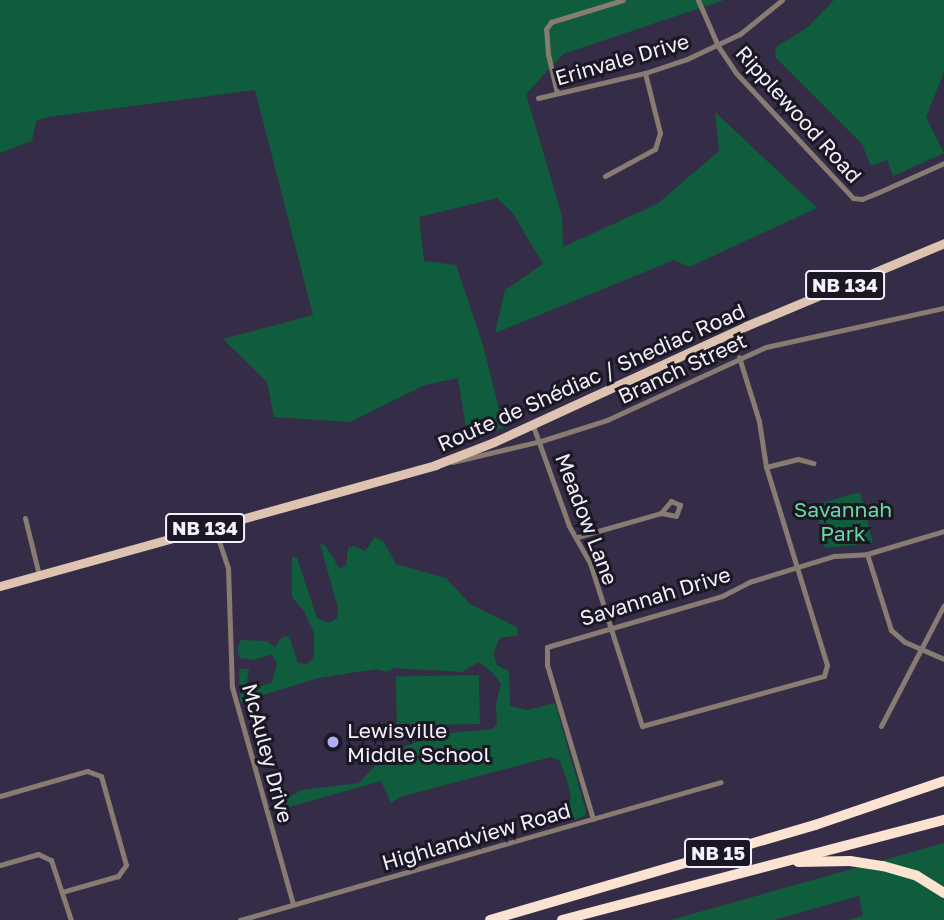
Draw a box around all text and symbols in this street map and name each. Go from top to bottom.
street label: Erinvale Drive [552,28,692,90]
street label: Ripplewood Road [731,40,867,188]
road number: NB 134 [805,270,885,300]
street label: Route de Shédiac / Shediac Road [433,298,749,456]
street label: Branch Street [614,327,750,409]
street label: Meadow Lane [550,450,624,588]
park label: Savannah Park [794,496,892,546]
road number: NB 134 [165,512,245,544]
street label: Savannah Drive [577,561,733,631]
street label: McAuley Drive [237,681,299,825]
place label: Lewisville Middle School [347,717,490,767]
marker: Lewisville Middle School [325,734,341,750]
street label: Highlandview Road [379,797,573,875]
road number: NB 15 [683,838,753,868]

